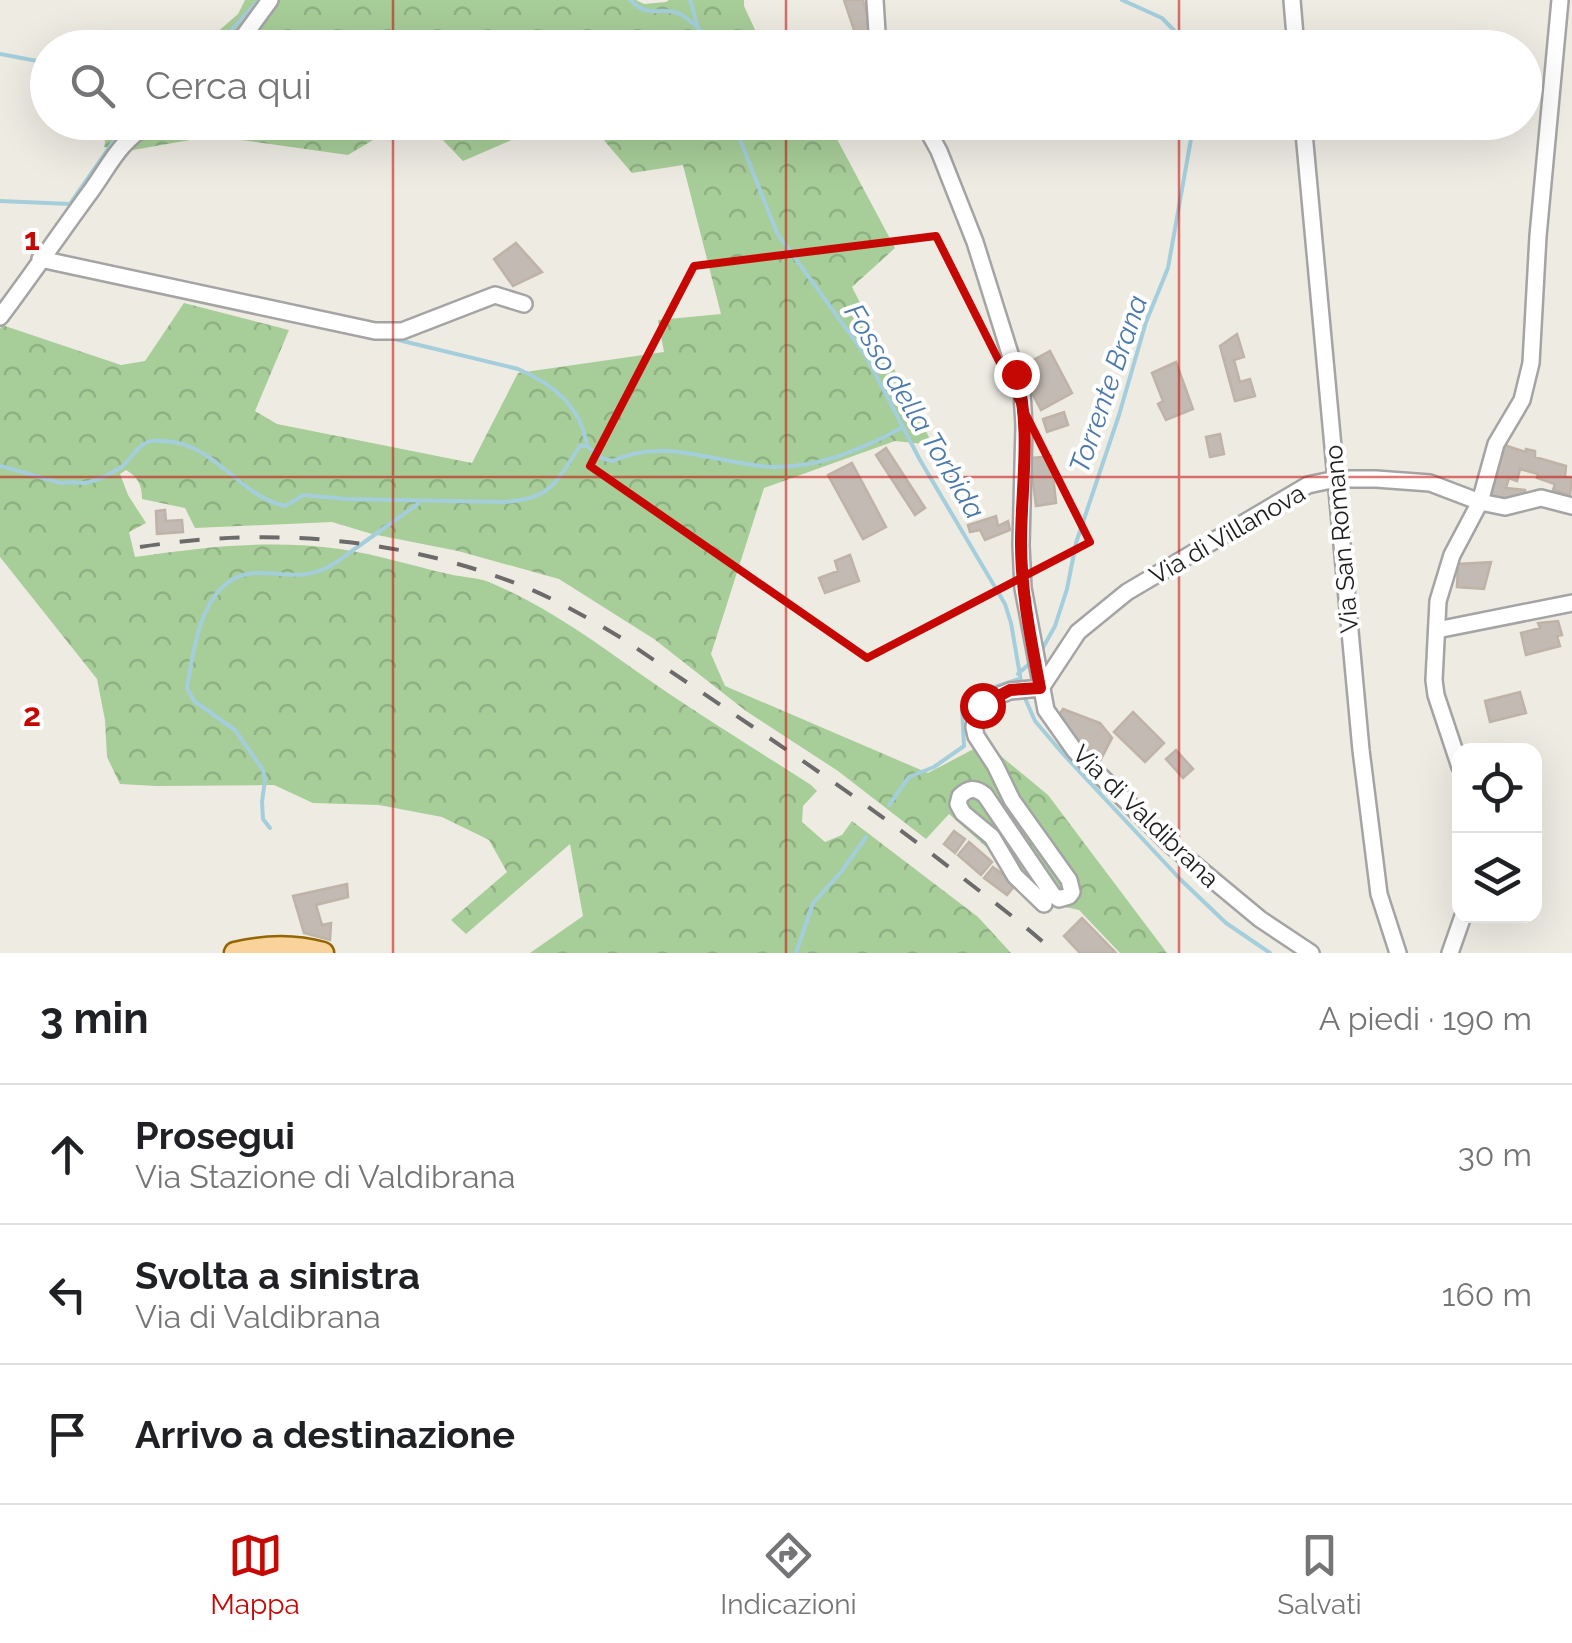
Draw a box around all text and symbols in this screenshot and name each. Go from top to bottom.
search box [30,30,1542,140]
icon: search [65,58,120,113]
text: Cerca qui [145,63,312,108]
text: 1 [24,220,40,257]
water label: Torrente Brana [1063,291,1154,477]
water label: Fosso della Torbida [837,298,992,525]
route end [994,352,1040,398]
street label: Via San Romano [1318,444,1364,634]
street label: Via di Villanova [1144,477,1310,591]
route start [960,683,1006,729]
text: 2 [23,696,41,733]
street label: Via di Valdibrana [1067,739,1225,893]
map controls [1452,743,1542,923]
button: locate [1452,743,1542,833]
button: layers [1452,833,1542,923]
text: 3 min [40,994,149,1043]
text: A piedi · 190 m [1319,1000,1532,1037]
text: Prosegui [135,1113,295,1158]
icon: ahead [40,1127,95,1182]
text: 30 m [1458,1136,1532,1173]
text: Via Stazione di Valdibrana [135,1158,515,1195]
text: Svolta a sinistra [135,1253,420,1298]
icon: left [40,1267,95,1322]
text: 160 m [1442,1276,1532,1313]
text: Via di Valdibrana [135,1298,381,1335]
icon: arrive [40,1407,95,1462]
text: Arrivo a destinazione [135,1412,515,1457]
tab: Mappa [210,1528,300,1621]
tab: Indicazioni [720,1528,857,1621]
tab: Salvati [1277,1528,1362,1621]

